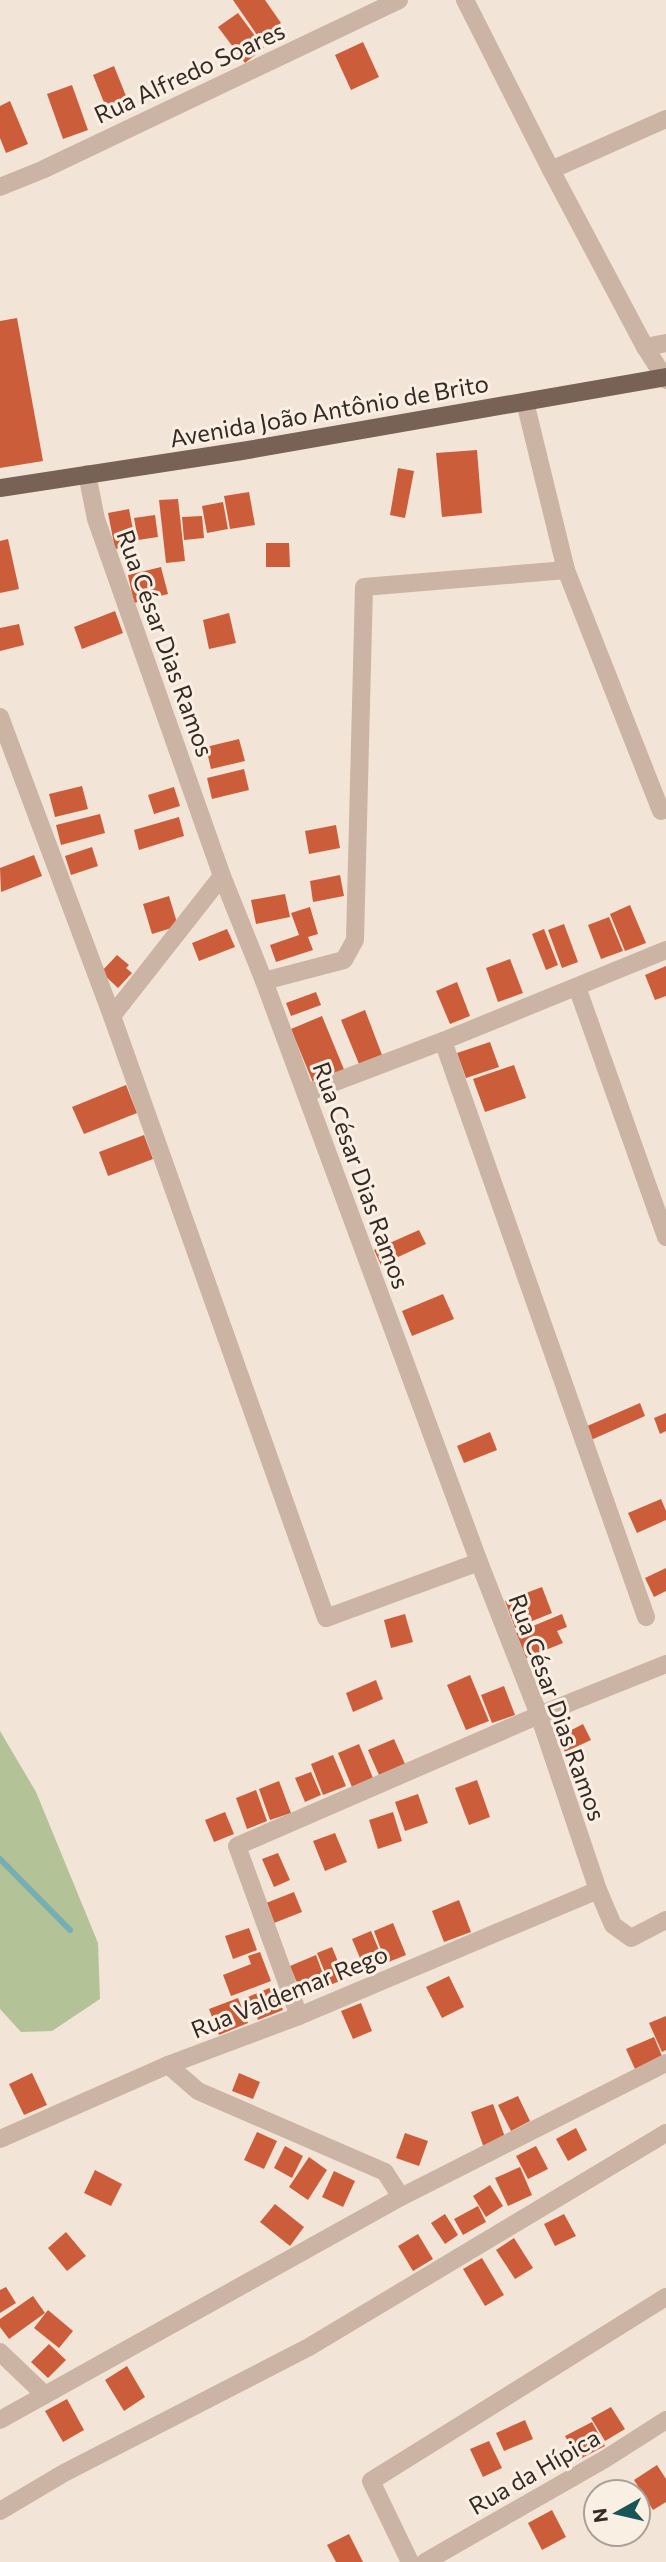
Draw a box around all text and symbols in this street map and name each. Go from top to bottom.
street label: Rua Alfredo Soares [89,15,289,129]
street label: Avenida João Antônio de Brito [167,368,491,452]
street label: Rua César Dias Ramos [111,525,221,761]
street label: Rua César Dias Ramos [307,1057,417,1293]
street label: Rua César Dias Ramos [503,1589,613,1825]
street label: Rua Valdemar Rego [186,1938,392,2044]
street label: Rua da Hípica [463,2422,605,2520]
north arrow [582,2478,652,2548]
text: N [587,2507,612,2524]

